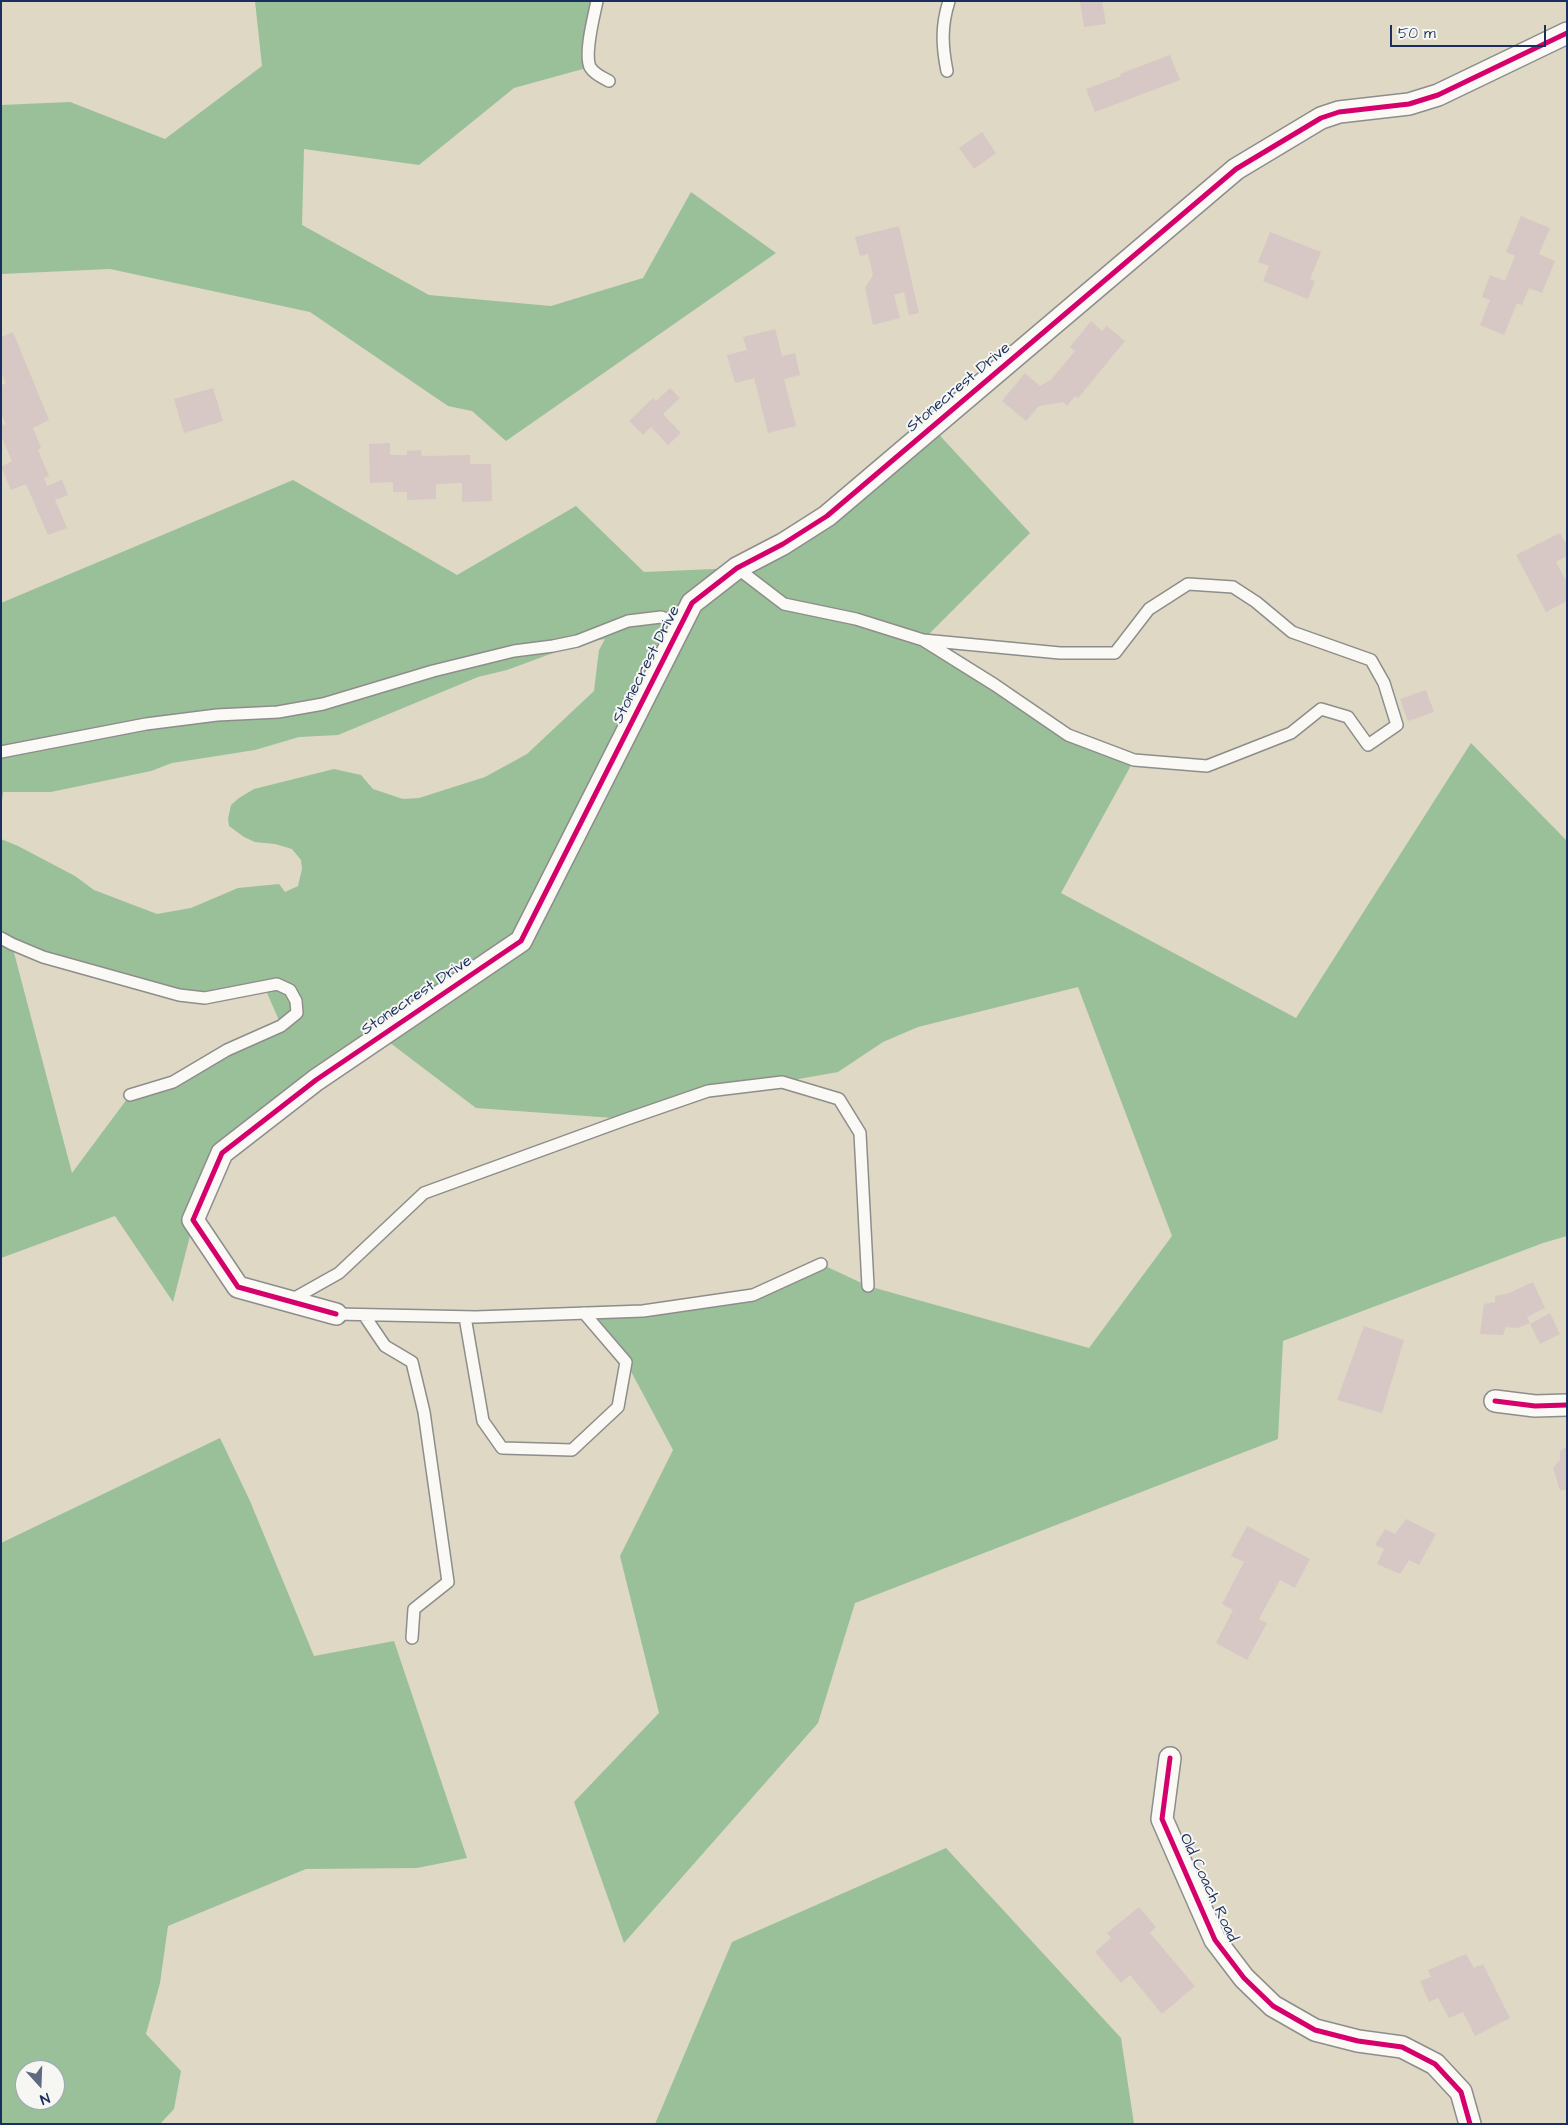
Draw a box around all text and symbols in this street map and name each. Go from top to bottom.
scale bar [1393,15,1549,47]
text: 50 m [1398,23,1436,44]
street label: Stonecrest Drive [903,339,1015,437]
street label: Stonecrest Drive [609,603,685,727]
street label: Stonecrest Drive [358,952,476,1040]
street label: Old Coach Road [1174,1831,1242,1945]
north arrow [15,2060,65,2110]
text: N [37,2087,52,2109]

